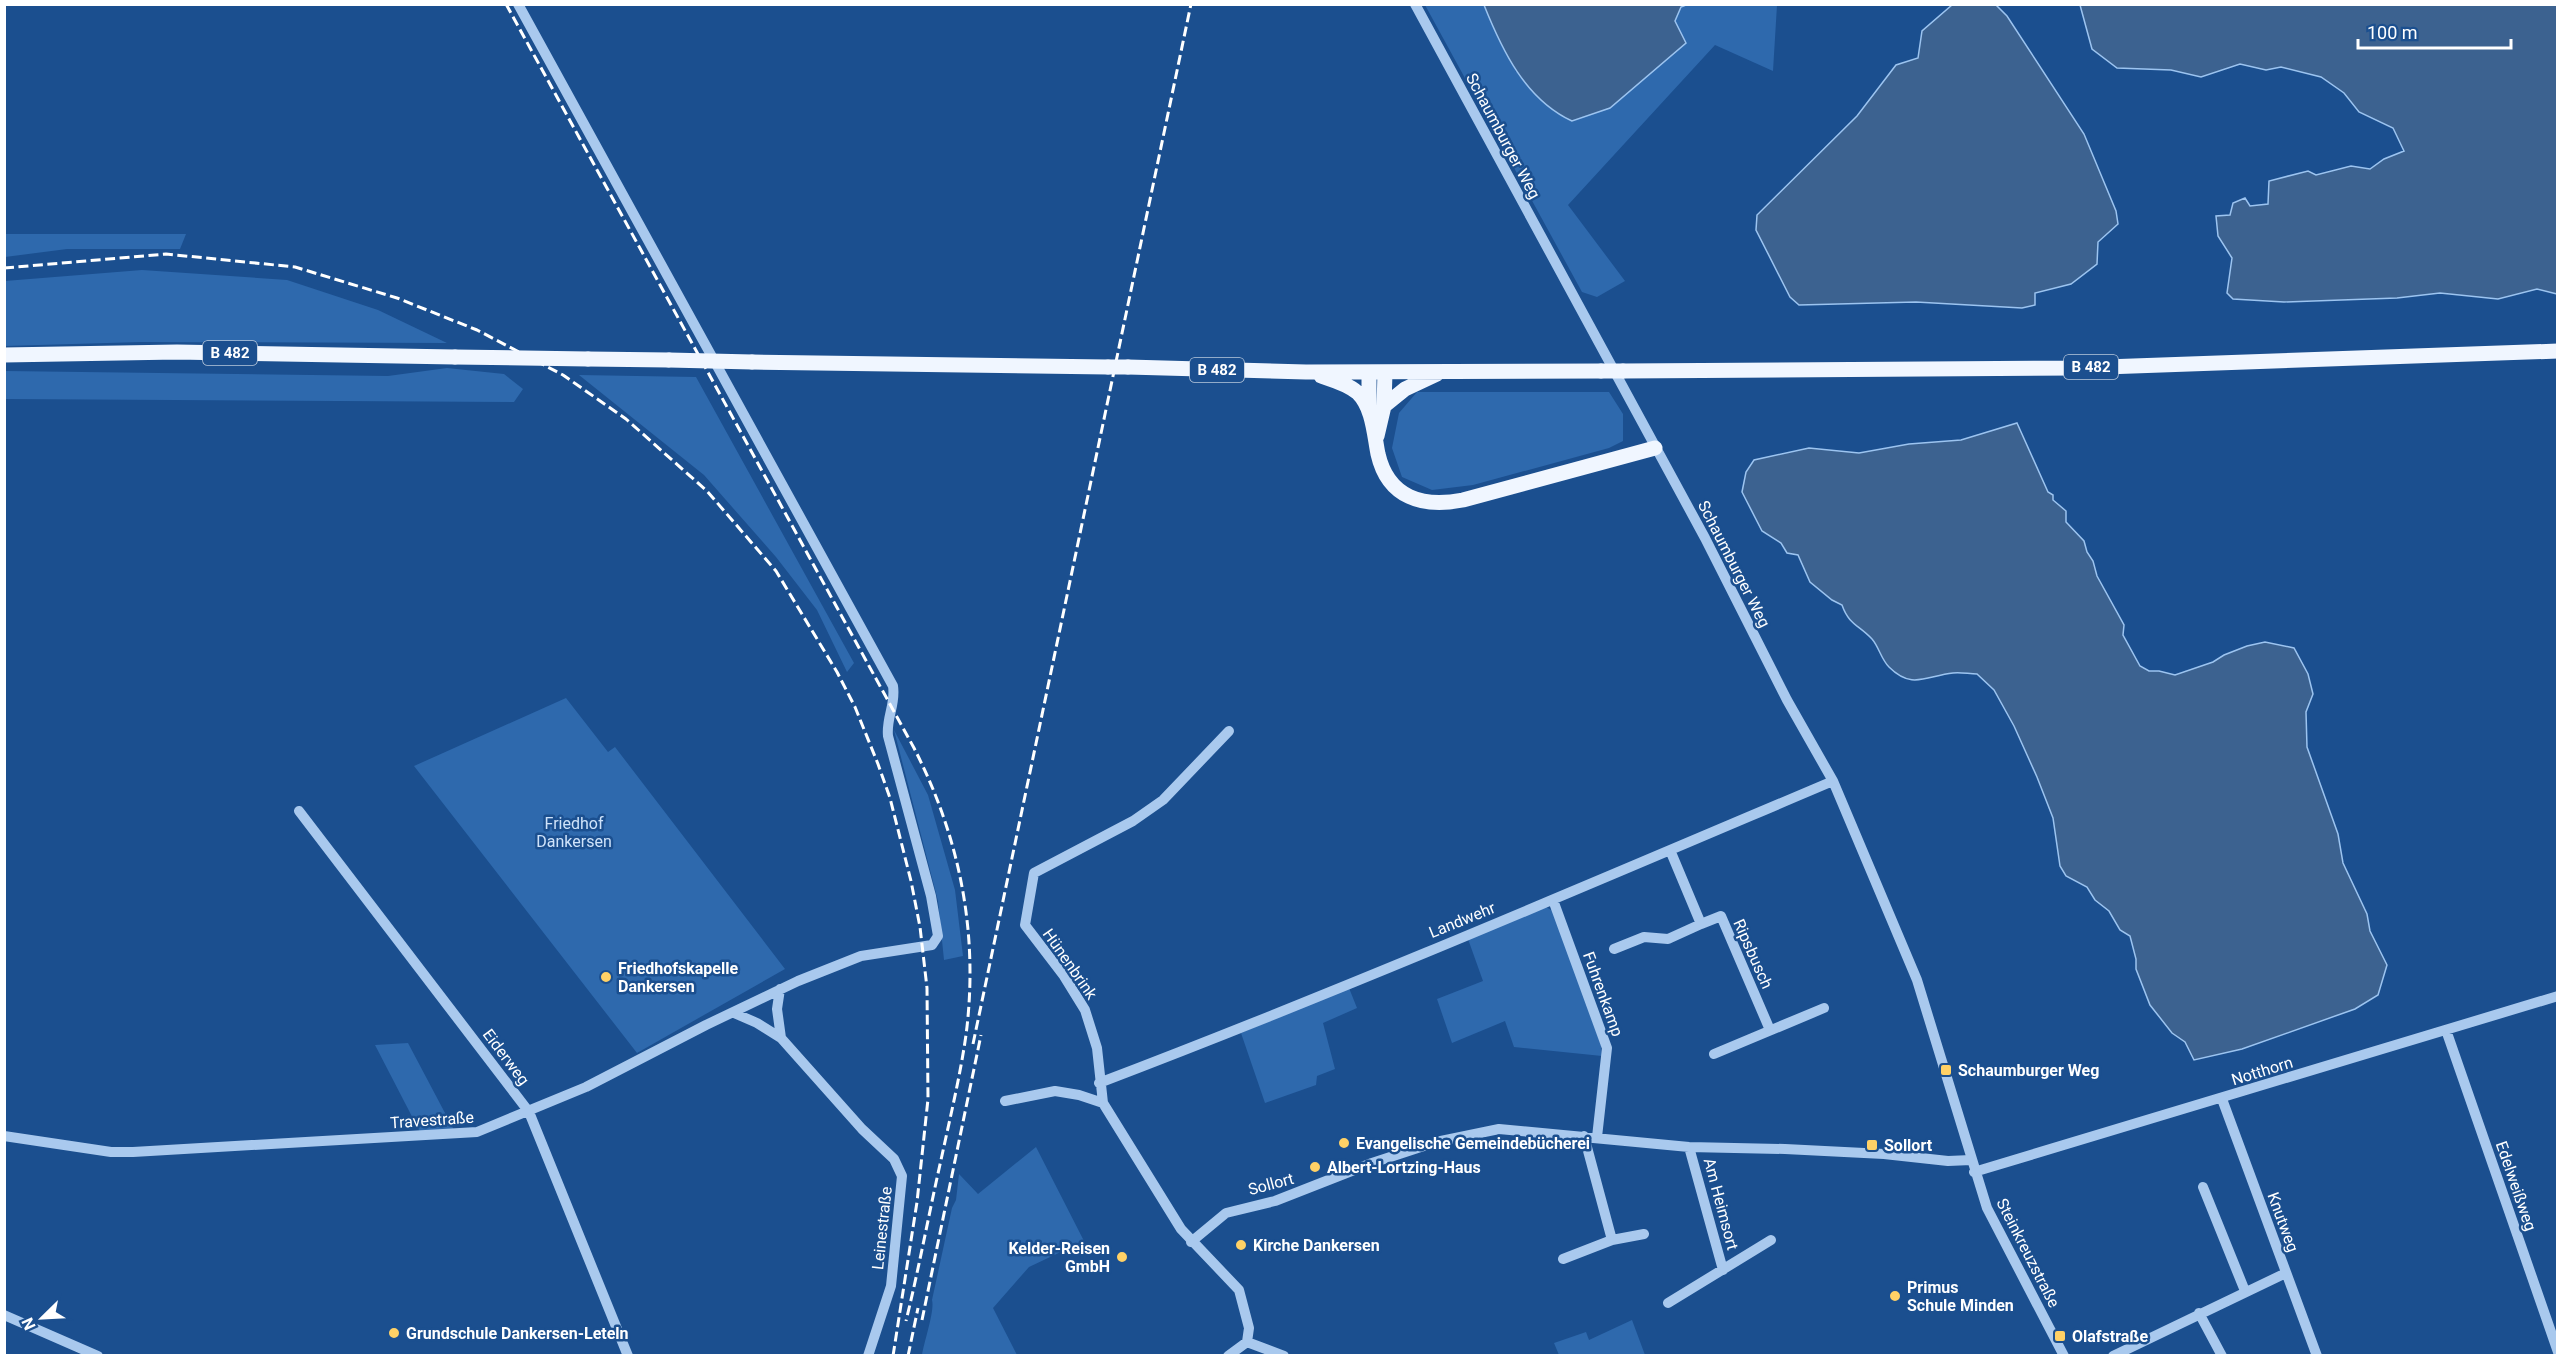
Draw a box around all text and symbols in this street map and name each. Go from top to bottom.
scale bar [2358,12,2511,50]
text: 100 m [2367,22,2418,43]
street label: Schaumburger Weg [1462,70,1544,202]
road number: B 482 [203,341,257,365]
road number: B 482 [2064,355,2118,379]
road number: B 482 [1190,358,1244,382]
street label: Schaumburger Weg [1694,497,1774,631]
park label: Friedhof Dankersen [536,814,612,851]
street label: Landwehr [1426,898,1499,942]
street label: Ripsbusch [1729,916,1777,992]
street label: Hünenbrink [1039,925,1102,1004]
street label: Fuhrenkamp [1579,949,1627,1039]
place label: Friedhofskapelle Dankersen [618,959,738,996]
marker: Friedhofskapelle Dankersen [599,970,613,984]
street label: Eiderweg [479,1025,533,1089]
street label: Notthorn [2229,1053,2295,1089]
place label: Schaumburger Weg [1958,1061,2099,1080]
marker: Schaumburger Weg [1939,1063,1953,1077]
street label: Travestraße [389,1108,475,1132]
place label: Evangelische Gemeindebücherei [1356,1134,1590,1153]
marker: Evangelische Gemeindebücherei [1337,1136,1351,1150]
place label: Sollort [1884,1136,1933,1155]
marker: Sollort [1865,1138,1879,1152]
street label: Edelweißweg [2492,1139,2540,1233]
street label: Am Heimsort [1700,1156,1742,1252]
place label: Albert-Lortzing-Haus [1327,1158,1481,1177]
marker: Albert-Lortzing-Haus [1308,1160,1322,1174]
street label: Sollort [1246,1169,1296,1199]
street label: Leinestraße [868,1185,896,1271]
street label: Knutweg [2263,1190,2303,1254]
street label: Steinkreuzstraße [1992,1195,2064,1311]
place label: Kirche Dankersen [1253,1236,1380,1255]
marker: Kirche Dankersen [1234,1238,1248,1252]
place label: Kelder-Reisen GmbH [1008,1239,1110,1276]
marker: Kelder-Reisen GmbH [1115,1250,1129,1264]
place label: Primus Schule Minden [1907,1278,2014,1315]
north arrow [12,1288,72,1348]
marker: Primus Schule Minden [1888,1289,1902,1303]
text: N [18,1315,40,1333]
place label: Grundschule Dankersen-Leteln [406,1324,629,1343]
marker: Grundschule Dankersen-Leteln [387,1326,401,1340]
place label: Olafstraße [2072,1327,2148,1346]
marker: Olafstraße [2053,1329,2067,1343]

